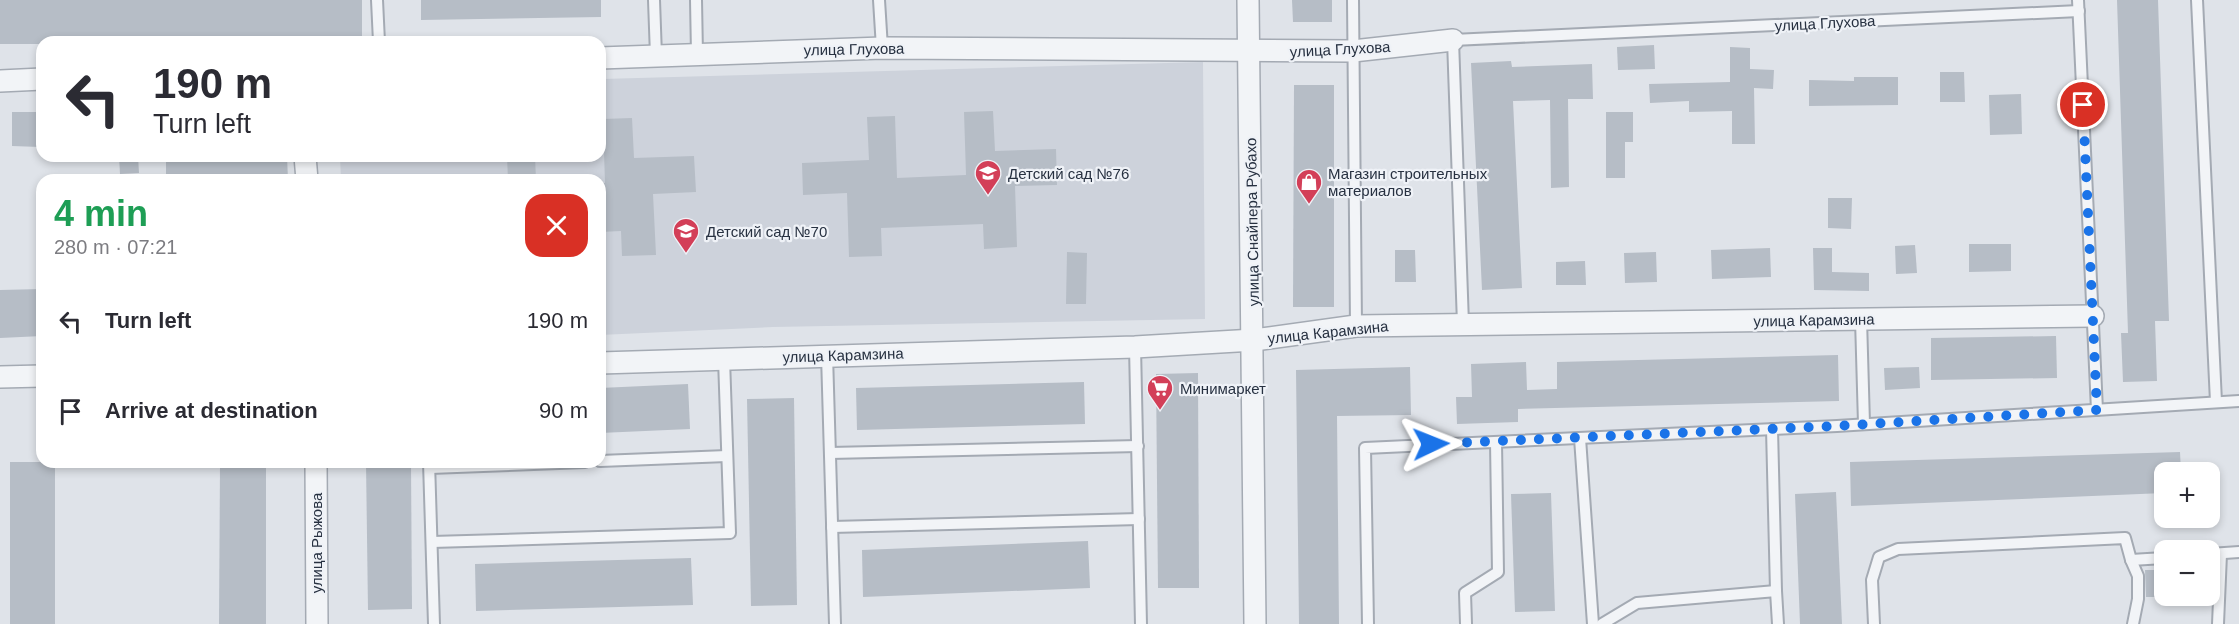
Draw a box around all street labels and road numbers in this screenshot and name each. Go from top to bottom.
street label: улица Глухова [1774,12,1876,34]
street label: улица Глухова [1289,38,1391,60]
street label: улица Глухова [803,40,905,58]
street label: улица Снайпера Рубахо [1242,138,1262,306]
street label: улица Карамзина [1753,310,1875,330]
street label: улица Карамзина [1267,317,1390,347]
street label: улица Карамзина [782,344,905,366]
street label: улица Рыжова [308,492,325,593]

